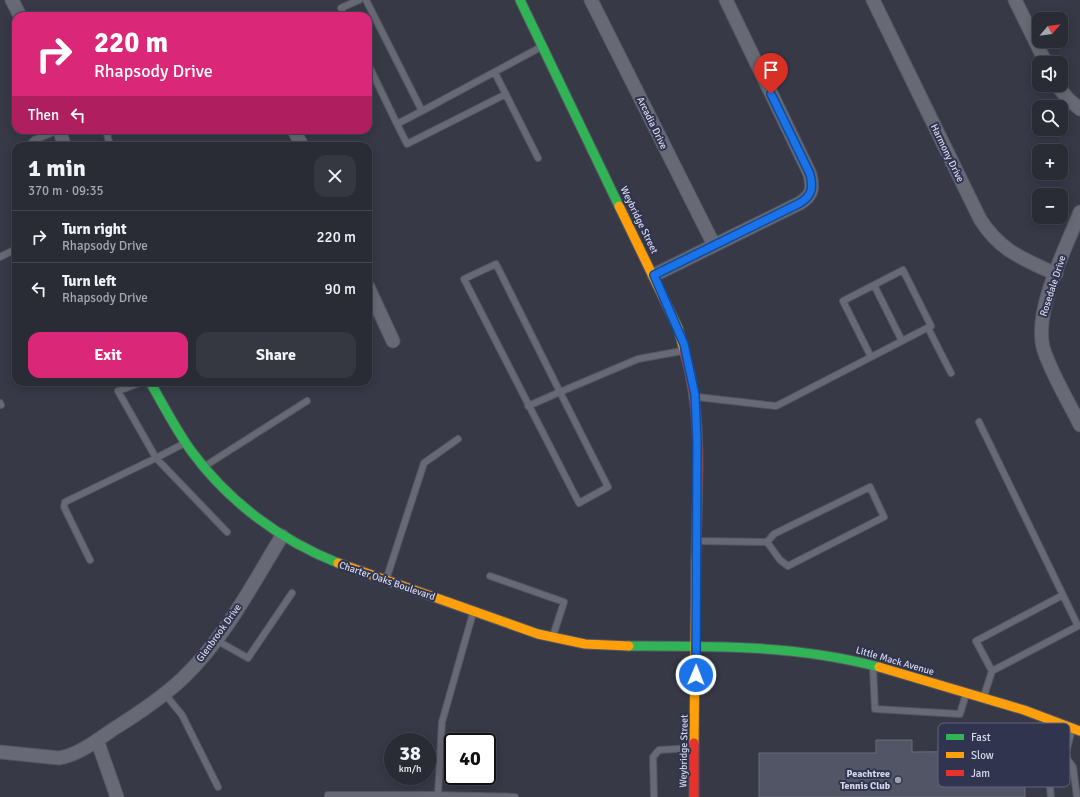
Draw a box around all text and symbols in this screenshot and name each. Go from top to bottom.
north arrow [1032,12,1068,48]
map controls [1032,12,1068,224]
text: 220 m [94,26,168,60]
icon: right [28,28,80,80]
pin [754,53,788,94]
button: sound [1032,56,1068,92]
icon: arrive [760,59,782,81]
text: Rhapsody Drive [94,60,213,82]
street label: Arcadia Drive [634,95,670,151]
button: search [1032,100,1068,136]
icon: left [67,104,89,126]
text: Then [28,106,59,124]
street label: Harmony Drive [928,122,966,184]
button: + [1032,144,1068,180]
text: 1 min [28,153,86,183]
button: close [314,155,356,197]
text: 370 m · 09:35 [28,183,104,199]
street label: Weybridge Street [618,184,661,256]
button: − [1032,188,1068,224]
text: Turn right [62,220,127,238]
icon: right [28,226,50,248]
text: 220 m [316,228,356,246]
text: Rhapsody Drive [62,238,148,254]
street label: Rosedale Drive [1038,254,1068,318]
text: Turn left [62,272,116,290]
icon: left [28,278,50,300]
text: 90 m [325,280,356,298]
text: Rhapsody Drive [62,290,148,306]
button: Exit [28,332,188,378]
button: Share [196,332,356,378]
street label: Charter Oaks Boulevard [337,559,437,603]
street label: Glenbrook Drive [194,602,244,664]
street label: Little Mack Avenue [854,644,936,678]
position arrow [675,654,717,696]
street label: Weybridge Street [677,714,691,788]
legend [938,723,1070,787]
text: Fast [971,731,991,744]
speed limit sign: 40 [444,733,496,785]
text: 38 [399,741,421,766]
text: Slow [971,749,994,762]
text: km/h [399,763,421,775]
text: Jam [971,767,990,780]
place label: Peachtree Tennis Club [840,768,891,792]
marker: Peachtree Tennis Club [893,775,903,785]

